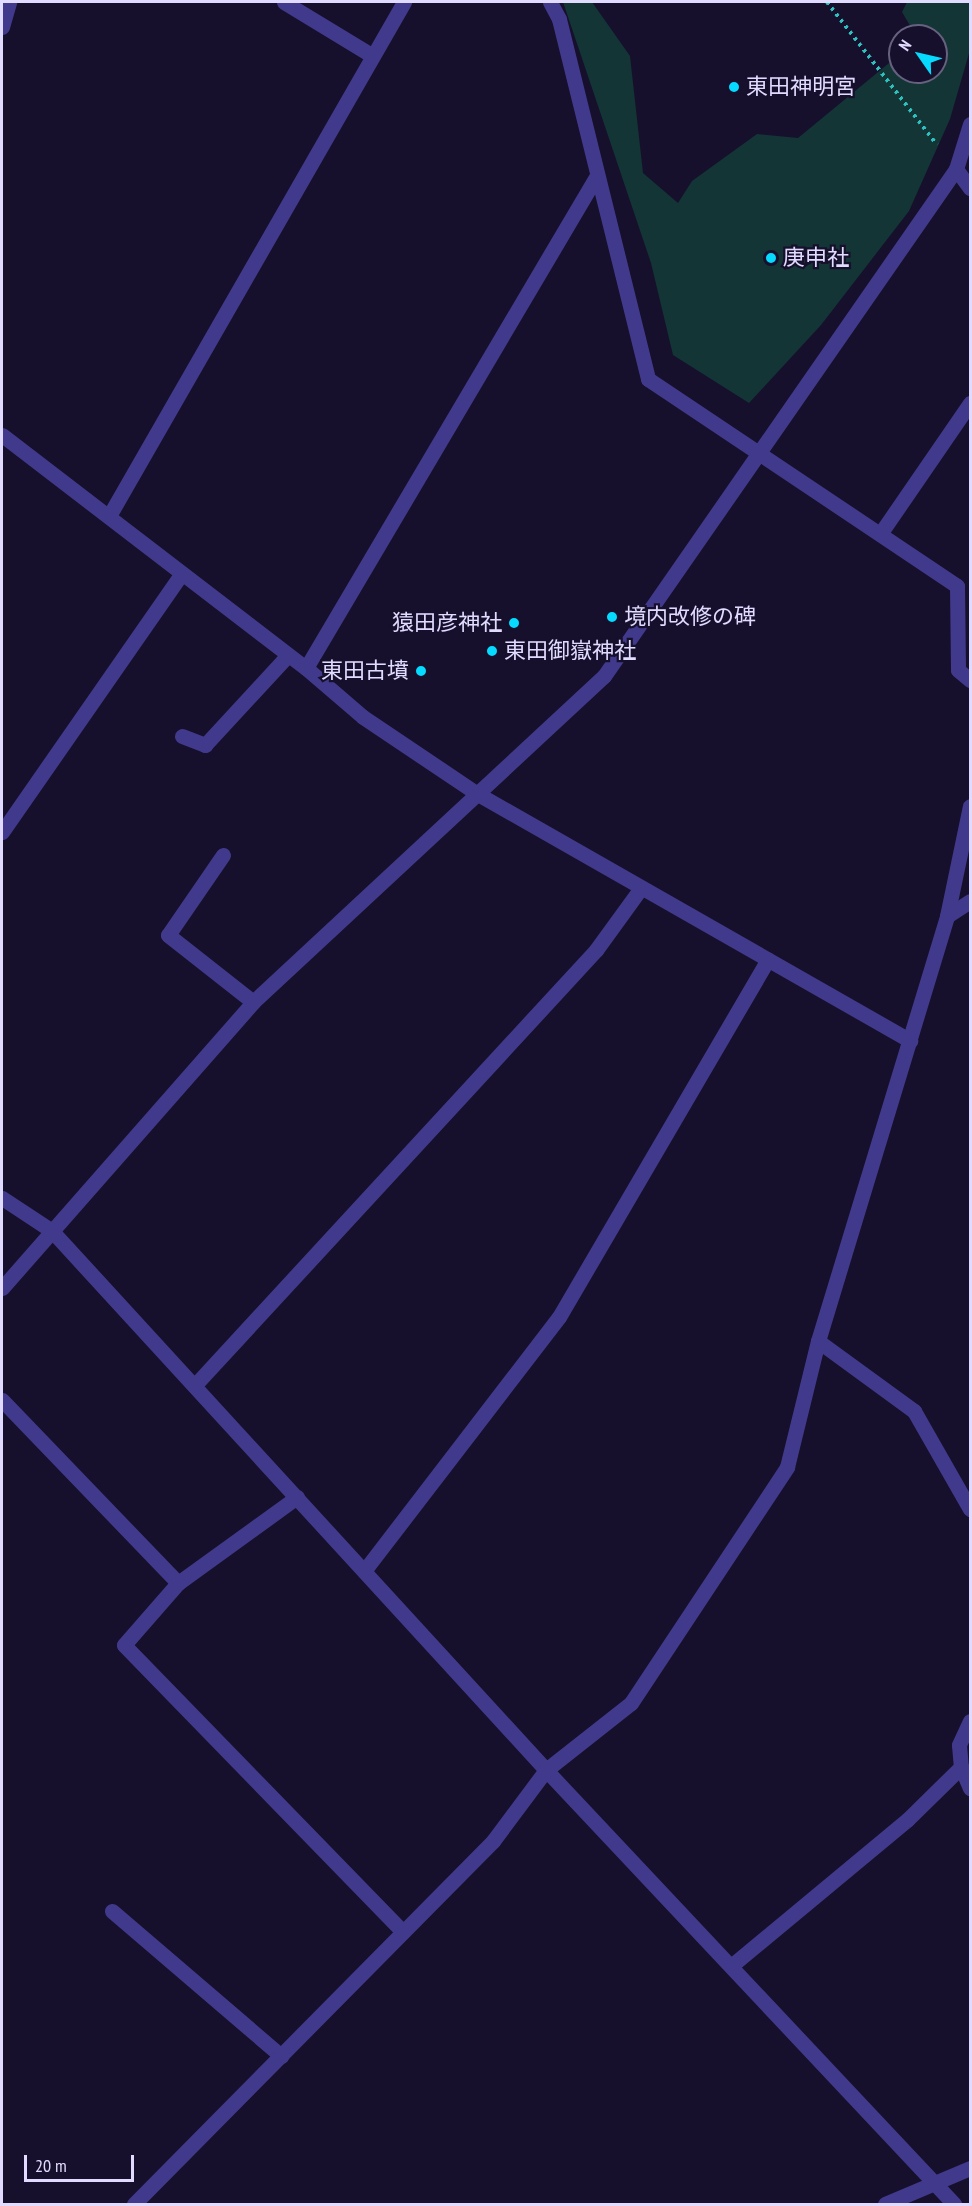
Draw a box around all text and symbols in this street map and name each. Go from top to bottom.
north arrow [888,24,948,84]
text: N [894,36,915,54]
place label: 東田神明宮 [746,74,856,100]
marker: 東田神明宮 [727,80,741,94]
place label: 庚申社 [783,245,849,271]
marker: 庚申社 [764,251,778,265]
place label: 境内改修の碑 [624,604,756,630]
place label: 猿田彦神社 [392,610,502,636]
marker: 境内改修の碑 [605,610,619,624]
marker: 猿田彦神社 [507,616,521,630]
place label: 東田御嶽神社 [504,638,636,664]
marker: 東田御嶽神社 [485,644,499,658]
place label: 東田古墳 [321,658,409,684]
marker: 東田古墳 [414,664,428,678]
scale bar [27,2143,136,2181]
text: 20 m [35,2154,67,2177]

